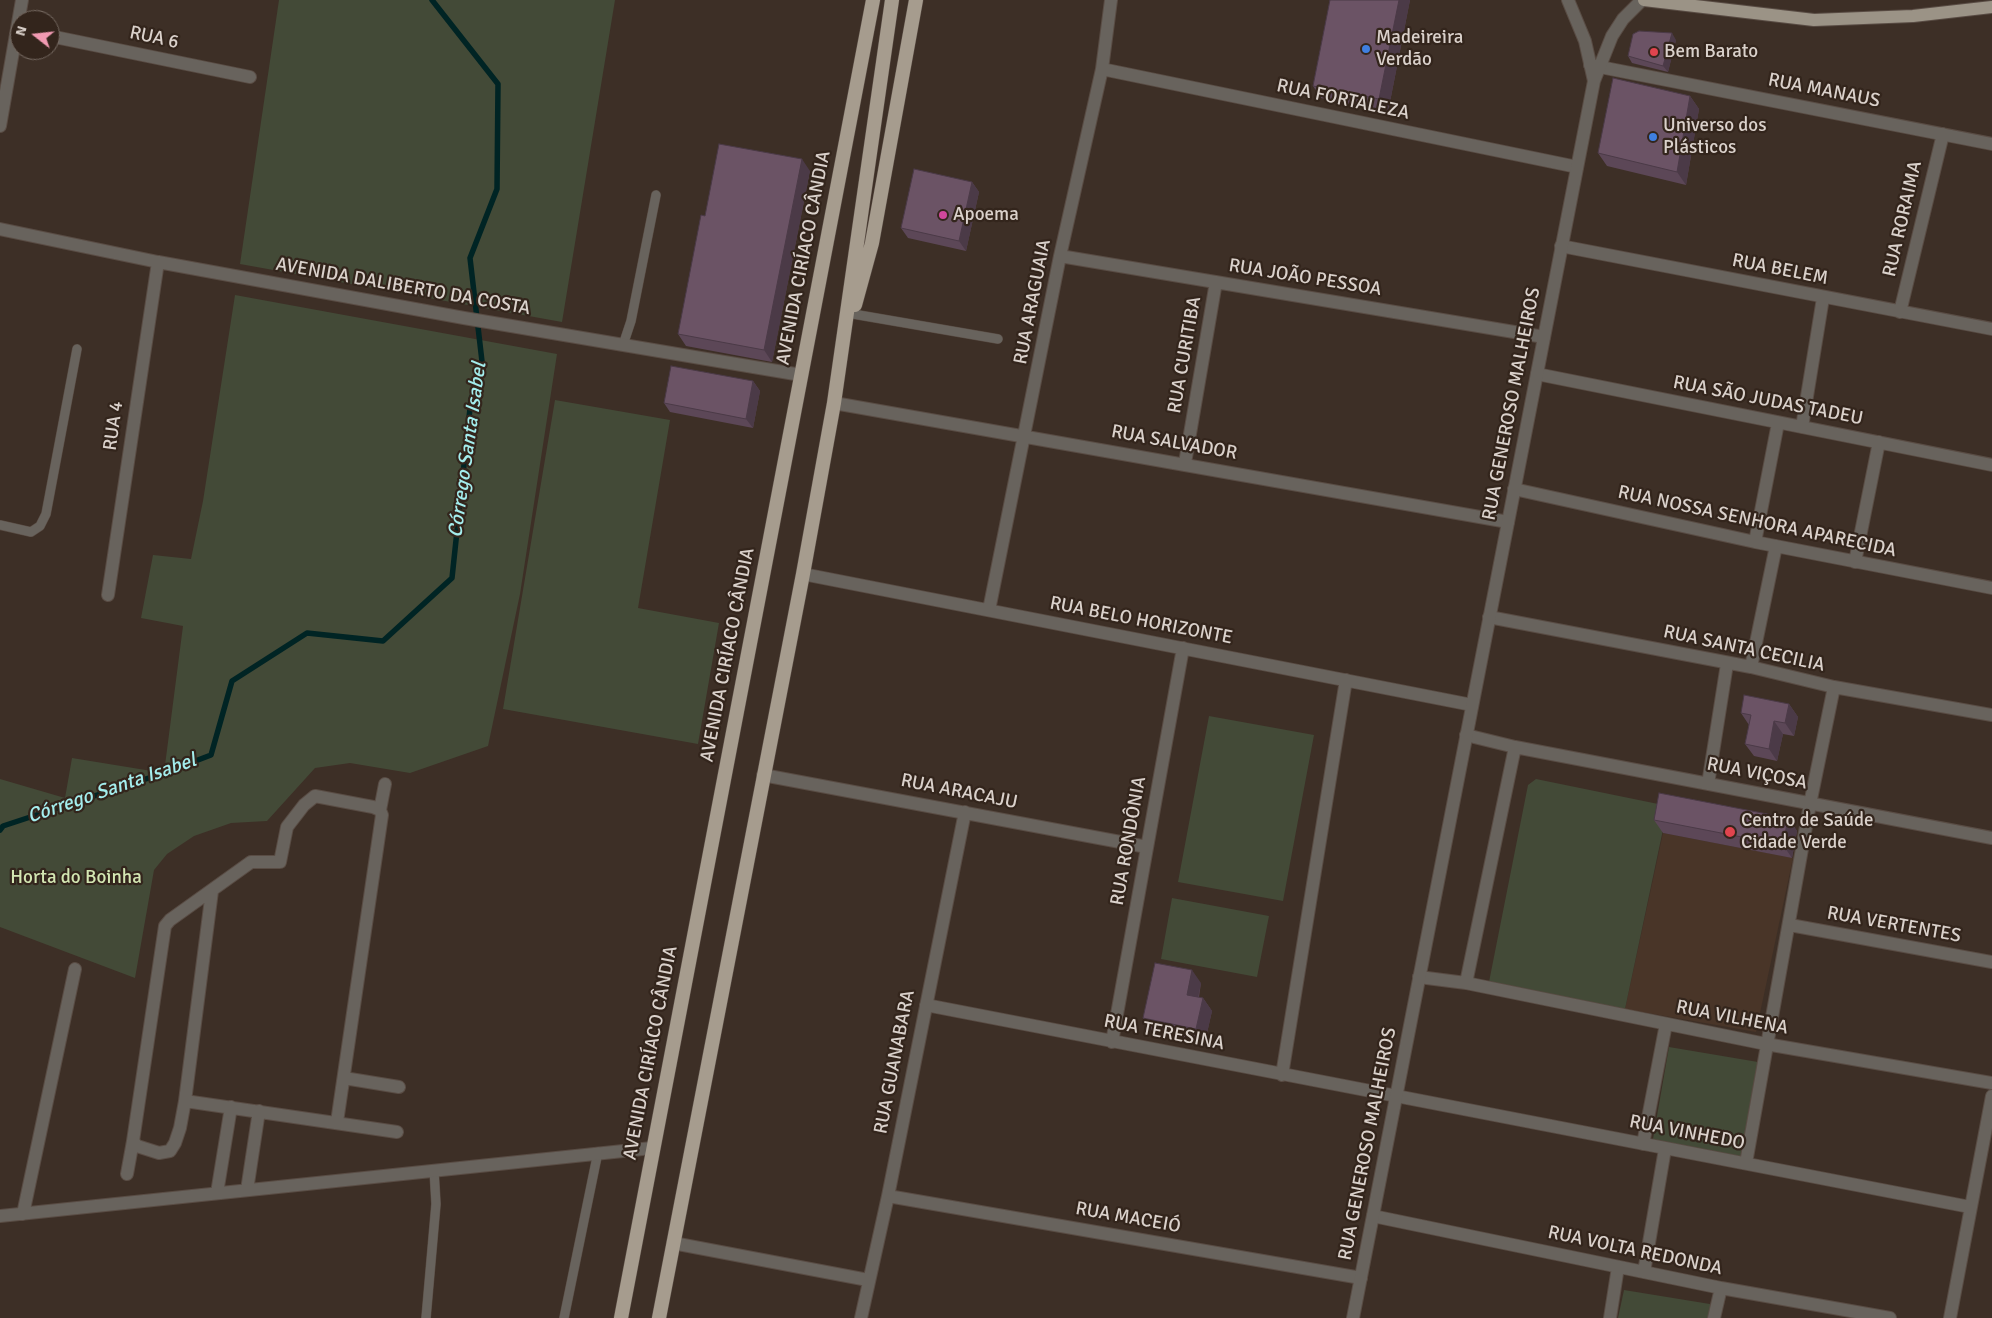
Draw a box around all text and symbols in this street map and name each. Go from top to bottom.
north arrow [10,10,60,60]
street label: RUA 6 [127,22,181,54]
text: N [12,24,31,38]
place label: Madeireira Verdão [1376,27,1463,71]
place label: Bem Barato [1664,41,1758,63]
marker: Madeireira Verdão [1360,43,1372,55]
marker: Bem Barato [1648,46,1660,58]
street label: RUA MANAUS [1766,69,1882,113]
street label: RUA FORTALEZA [1274,75,1412,125]
place label: Universo dos Plásticos [1663,115,1767,159]
marker: Universo dos Plásticos [1647,131,1659,143]
street label: AVENIDA CIRÍACO CÂNDIA [772,149,836,367]
street label: RUA RORAIMA [1879,159,1927,279]
place label: Apoema [953,204,1019,226]
marker: Apoema [937,209,949,221]
street label: RUA ARAGUAIA [1010,237,1056,367]
street label: RUA BELEM [1730,250,1830,290]
street label: AVENIDA DALIBERTO DA COSTA [274,253,532,321]
street label: RUA JOÃO PESSOA [1227,255,1383,301]
street label: RUA GENEROSO MALHEIROS [1478,286,1546,522]
street label: RUA CURITIBA [1163,295,1207,415]
water label: Córrego Santa Isabel [444,361,492,539]
street label: RUA SÃO JUDAS TADEU [1671,371,1865,431]
street label: RUA 4 [99,400,129,452]
street label: RUA SALVADOR [1109,421,1239,465]
street label: RUA NOSSA SENHORA APARECIDA [1616,481,1898,563]
street label: AVENIDA CIRÍACO CÂNDIA [696,546,760,764]
street label: RUA BELO HORIZONTE [1048,592,1234,650]
street label: RUA SANTA CECILIA [1661,621,1827,677]
water label: Córrego Santa Isabel [24,749,200,829]
street label: RUA VIÇOSA [1705,753,1809,795]
street label: RUA ARACAJU [899,770,1019,814]
street label: RUA RONDÔNIA [1106,775,1152,907]
place label: Centro de Saúde Cidade Verde [1741,810,1873,854]
marker: Centro de Saúde Cidade Verde [1723,825,1737,839]
park label: Horta do Boinha [10,867,142,889]
street label: RUA VERTENTES [1825,902,1963,948]
street label: AVENIDA CIRÍACO CÂNDIA [619,944,683,1162]
street label: RUA GUANABARA [870,988,920,1136]
street label: RUA VILHENA [1674,996,1790,1040]
street label: RUA TERESINA [1102,1010,1226,1056]
street label: RUA GENEROSO MALHEIROS [1334,1026,1402,1262]
street label: RUA VINHEDO [1627,1111,1747,1155]
street label: RUA MACEIÓ [1074,1198,1182,1238]
street label: RUA VOLTA REDONDA [1546,1221,1724,1281]

